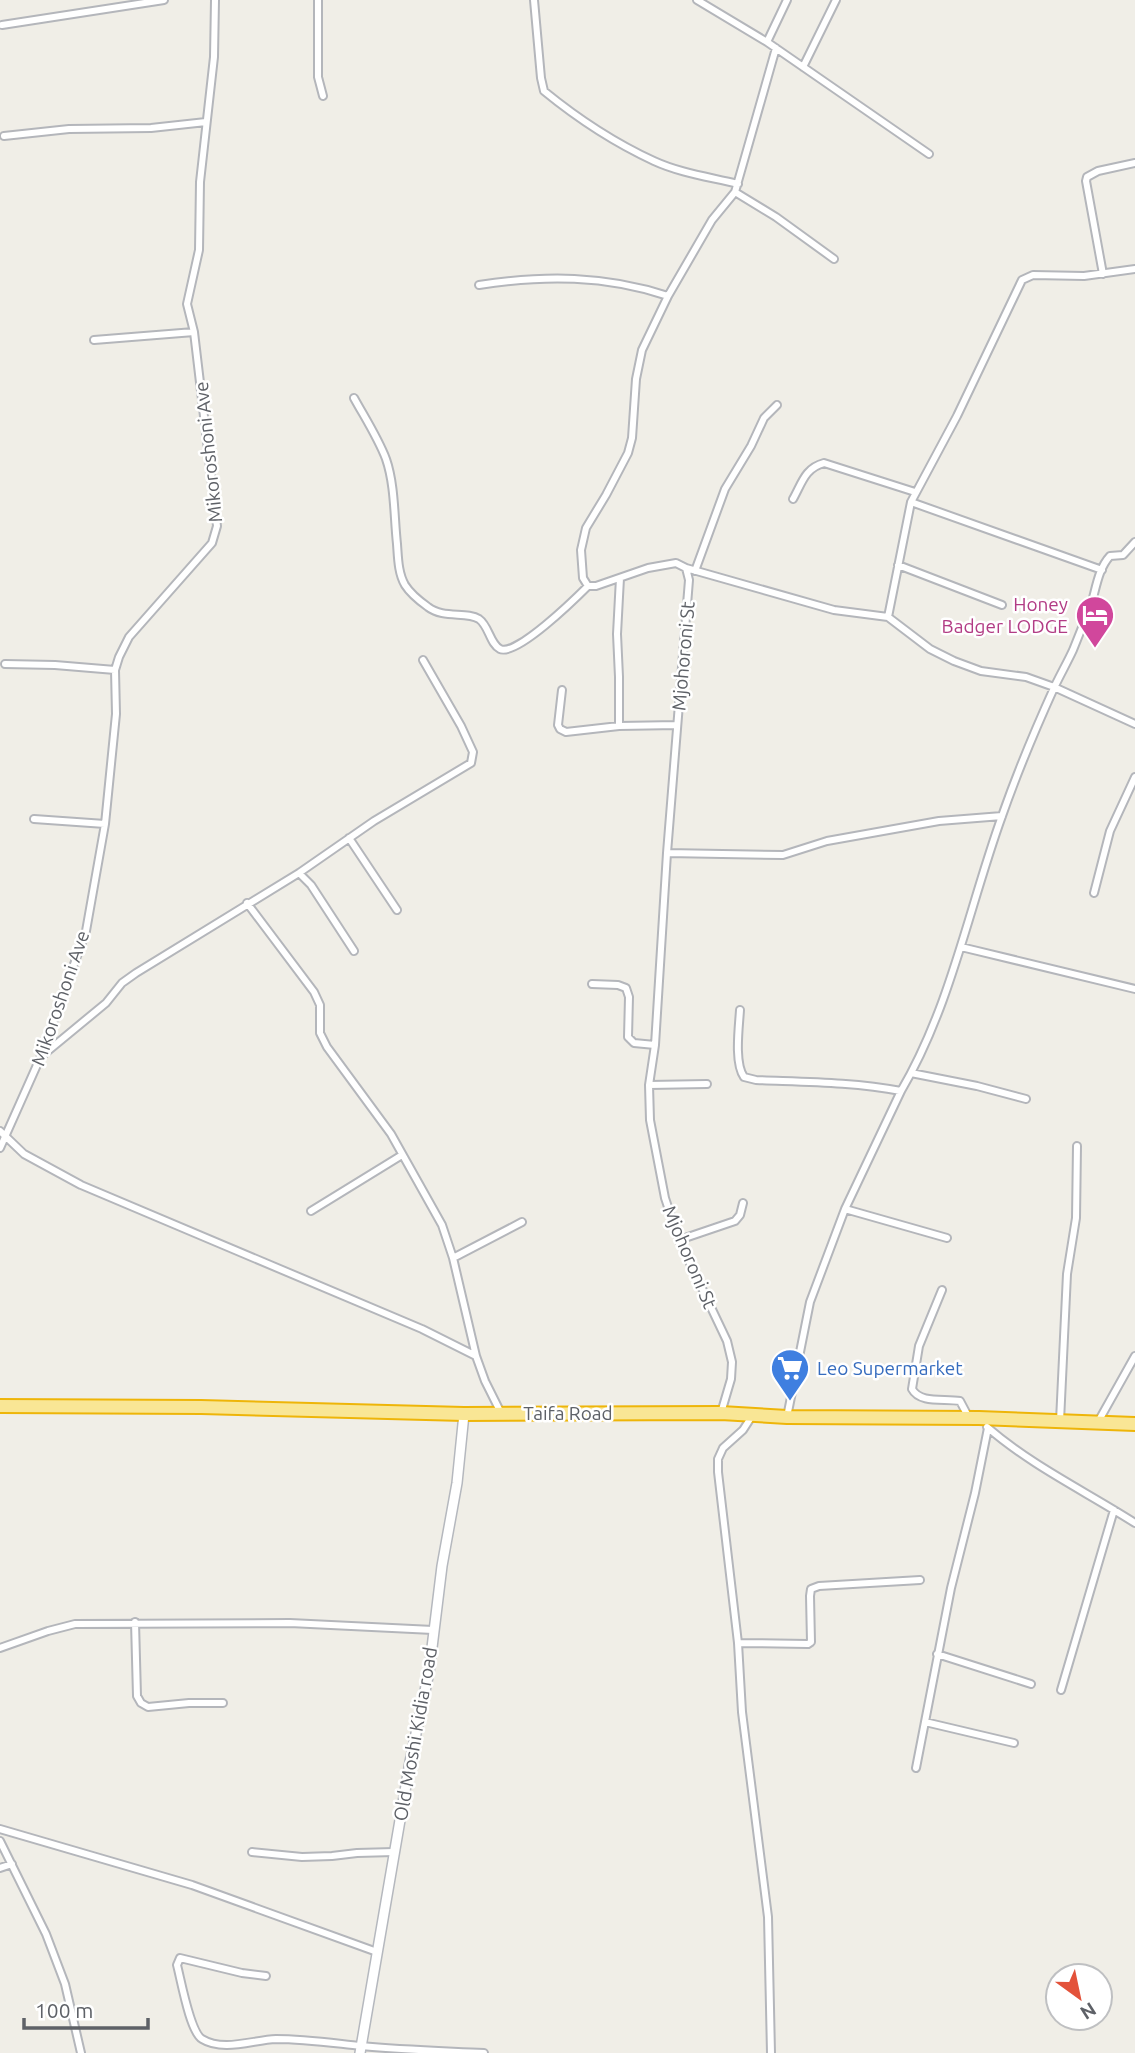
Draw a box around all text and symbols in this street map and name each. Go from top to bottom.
street label: Mikoroshoni Ave [190,380,226,524]
place label: Honey Badger LODGE [942,593,1068,637]
hotel icon: Honey Badger LODGE [1074,594,1116,649]
street label: Mjohoroni St [667,600,699,712]
street label: Mikoroshoni Ave [27,927,93,1069]
street label: Mjohoroni St [658,1202,722,1312]
supermarket icon: Leo Supermarket [769,1347,811,1402]
place label: Leo Supermarket [817,1357,963,1379]
street label: Taifa Road [523,1402,613,1424]
street label: Old Moshi Kidia road [389,1645,441,1823]
north arrow [1044,1962,1114,2032]
scale bar [24,1986,149,2030]
text: 100 m [35,1998,93,2022]
text: N [1076,1998,1100,2024]

